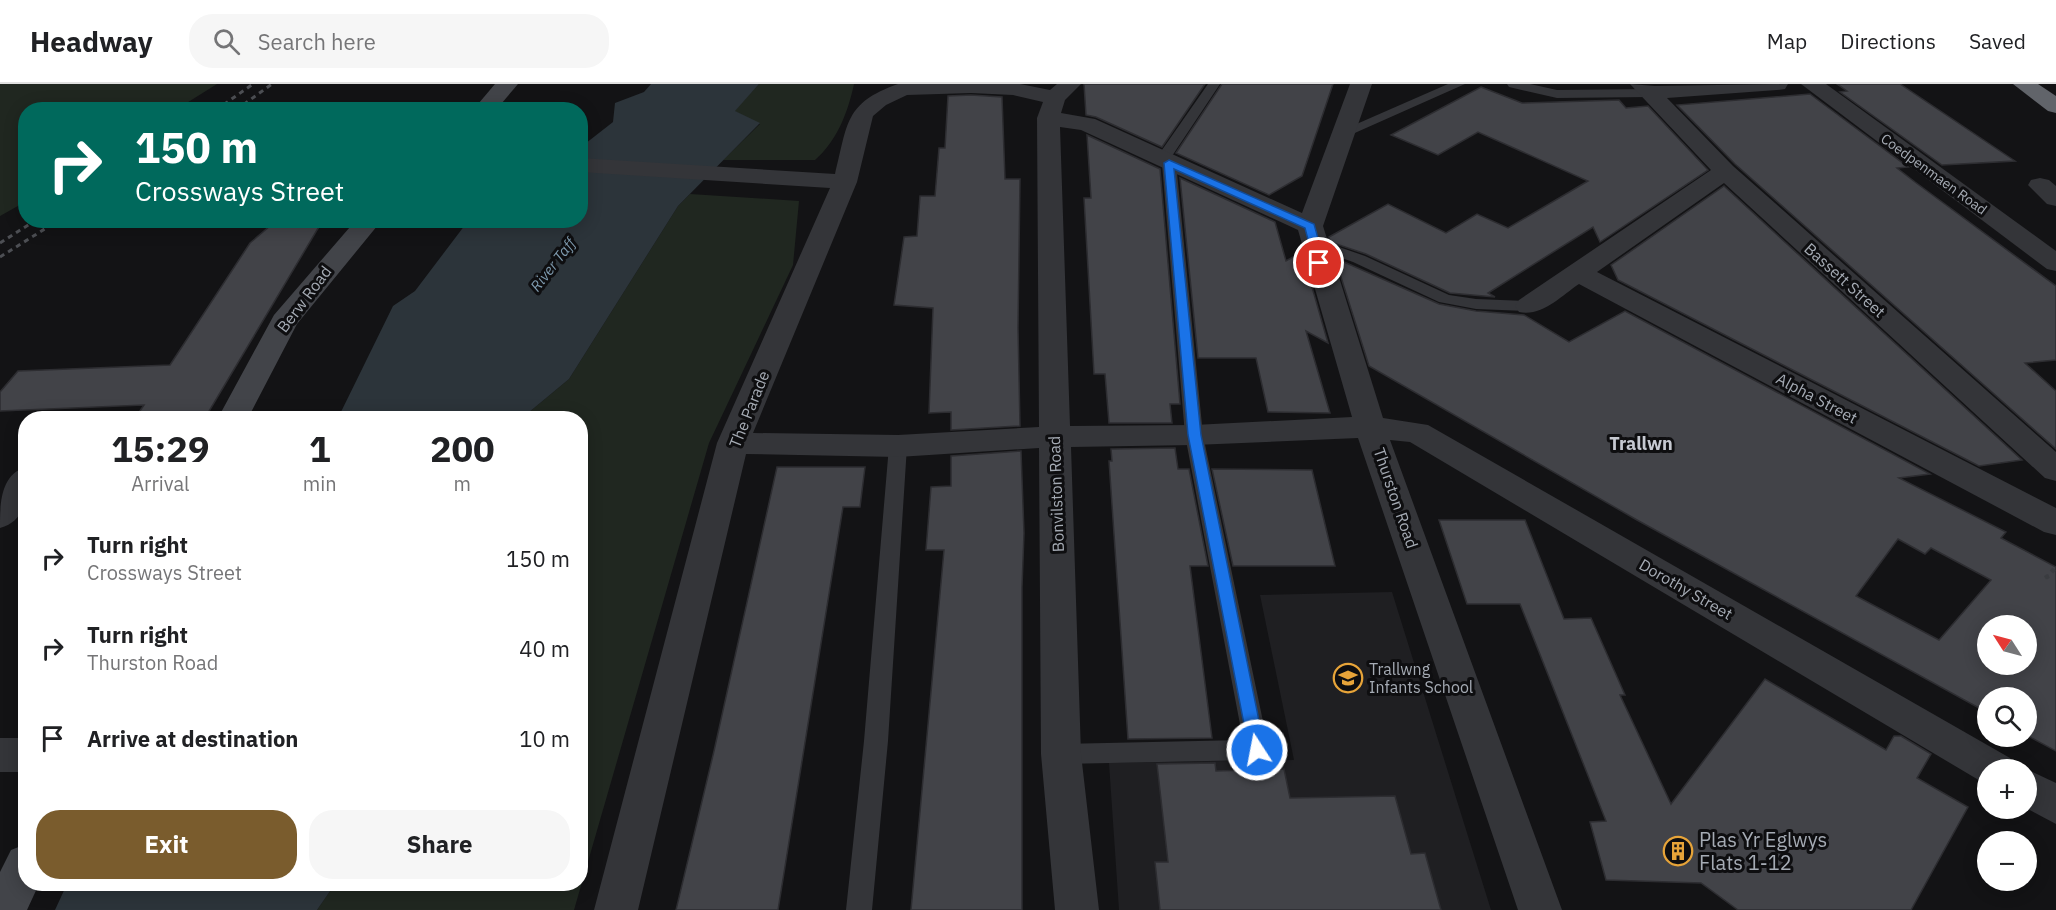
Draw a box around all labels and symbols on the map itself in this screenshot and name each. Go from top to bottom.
street label: Coedpenmaen Road [1877,129,1991,219]
water label: River Taff [526,233,580,295]
pin [1293,237,1344,288]
street label: Bassett Street [1800,238,1890,322]
street label: Berw Road [273,262,335,336]
street label: The Parade [725,367,774,450]
street label: Alpha Street [1773,368,1861,428]
district label: Trallwn [1609,432,1673,455]
street label: Bonvilston Road [1044,435,1068,553]
street label: Thurston Road [1369,445,1423,551]
street label: Dorothy Street [1636,554,1736,624]
north arrow [1977,615,2037,675]
place label: Trallwng Infants School [1369,659,1473,697]
school or university icon: Trallwng Infants School [1332,662,1364,694]
position arrow [1225,718,1289,782]
place label: Plas Yr Eglwys Flats 1-12 [1699,826,1827,876]
building icon: Plas Yr Eglwys Flats 1-12 [1662,835,1694,867]

